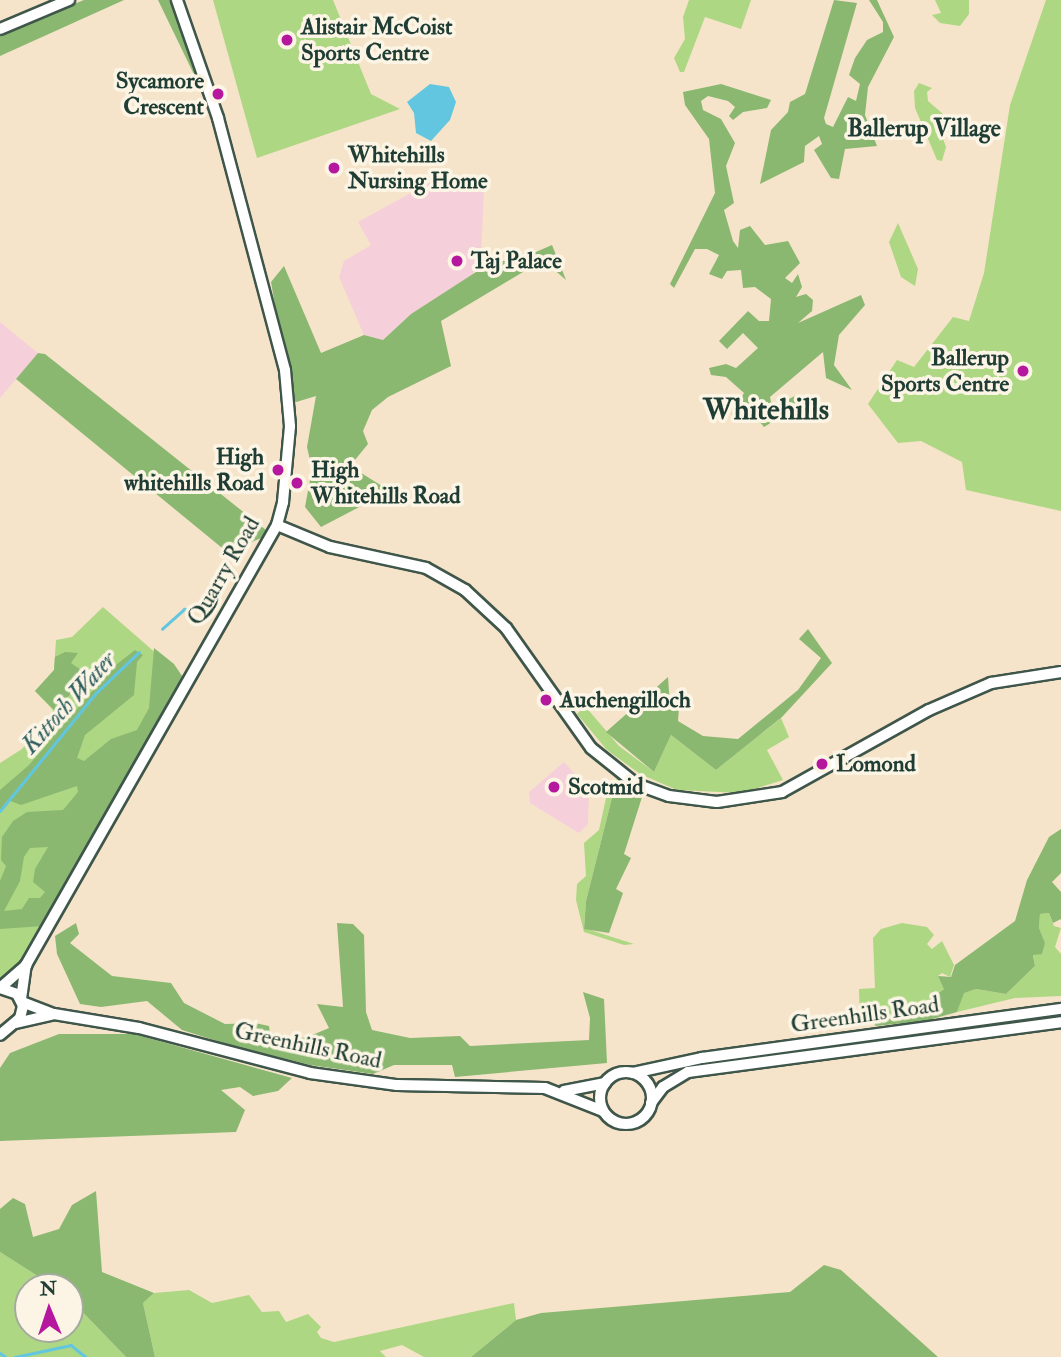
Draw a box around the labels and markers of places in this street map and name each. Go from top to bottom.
place label: Alistair McCoist Sports Centre [301,13,452,67]
marker: Alistair McCoist Sports Centre [279,32,295,48]
place label: Sycamore Crescent [116,67,204,121]
marker: Sycamore Crescent [210,86,226,102]
place label: Whitehills Nursing Home [348,141,488,195]
marker: Whitehills Nursing Home [326,160,342,176]
place label: Taj Palace [471,247,562,275]
marker: Taj Palace [449,253,465,269]
place label: Ballerup Sports Centre [881,344,1009,398]
marker: Ballerup Sports Centre [1015,363,1031,379]
place label: High whitehills Road [124,443,264,497]
place label: High Whitehills Road [311,456,461,510]
marker: High whitehills Road [270,462,286,478]
marker: High Whitehills Road [289,475,305,491]
place label: Auchengilloch [560,686,691,714]
marker: Auchengilloch [538,692,554,708]
place label: Lomond [836,750,916,778]
marker: Lomond [814,756,830,772]
place label: Scotmid [568,773,644,801]
marker: Scotmid [546,779,562,795]

